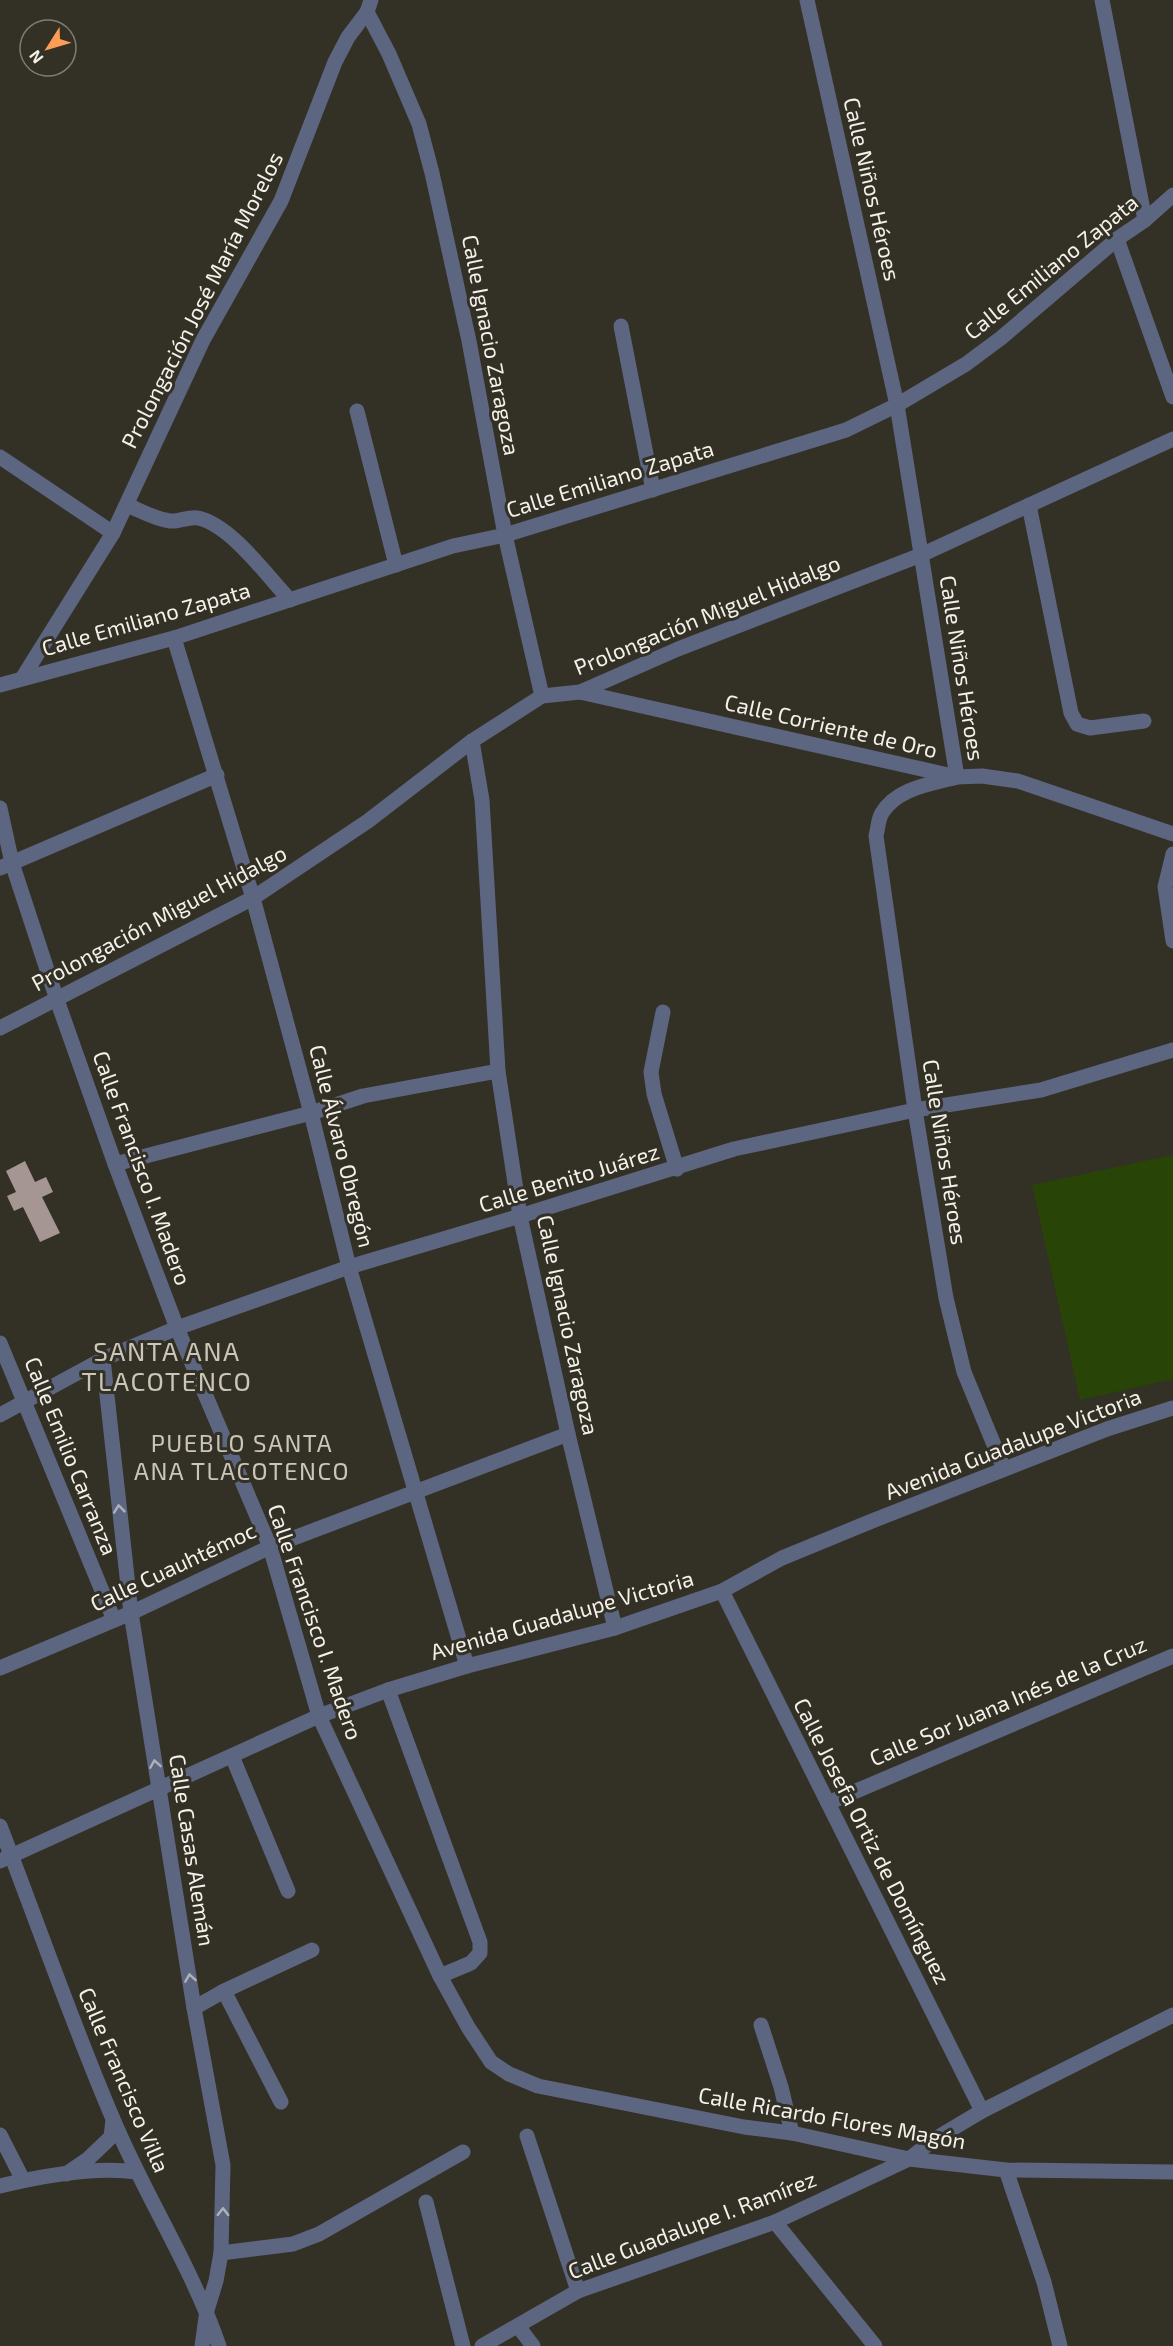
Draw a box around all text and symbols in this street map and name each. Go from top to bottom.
north arrow [18,18,78,78]
text: N [25,47,47,68]
street label: Calle Niños Héroes [839,95,907,283]
street label: Prolongación José María Morelos [115,147,287,452]
street label: Calle Emiliano Zapata [958,188,1142,344]
street label: Calle Ignacio Zaragoza [458,232,526,457]
street label: Calle Emiliano Zapata [503,434,717,522]
street label: Prolongación Miguel Hidalgo [570,549,844,679]
street label: Calle Niños Héroes [936,573,990,762]
street label: Calle Emiliano Zapata [39,576,253,660]
street label: Calle Corriente de Oro [722,688,940,762]
street label: Prolongación Miguel Hidalgo [27,839,290,995]
street label: Calle Álvaro Obregón [305,1042,381,1250]
street label: Calle Francisco I. Madero [88,1047,197,1288]
street label: Calle Niños Héroes [919,1057,973,1246]
street label: Calle Benito Juárez [475,1137,662,1217]
street label: Calle Ignacio Zaragoza [533,1212,605,1437]
district label: SANTA ANA TLACOTENCO [82,1335,252,1396]
street label: Calle Emilio Carranza [20,1353,124,1558]
street label: Avenida Guadalupe Victoria [881,1382,1144,1504]
district label: PUEBLO SANTA ANA TLACOTENCO [134,1428,350,1485]
street label: Calle Francisco I. Madero [263,1500,369,1743]
one-way arrow [113,1505,126,1514]
street label: Calle Cuauhtémoc [86,1516,259,1616]
street label: Avenida Guadalupe Victoria [427,1564,696,1664]
street label: Calle Sor Juana Inés de la Cruz [865,1630,1150,1770]
street label: Calle Josefa Ortiz de Domínguez [789,1693,957,1988]
street label: Calle Casas Alemán [165,1752,221,1948]
one-way arrow [150,1760,162,1769]
one-way arrow [184,1973,196,1982]
street label: Calle Francisco Villa [74,1983,176,2176]
street label: Calle Ricardo Flores Magón [696,2081,968,2153]
street label: Calle Guadalupe I. Ramírez [564,2165,819,2283]
one-way arrow [217,2207,229,2216]

